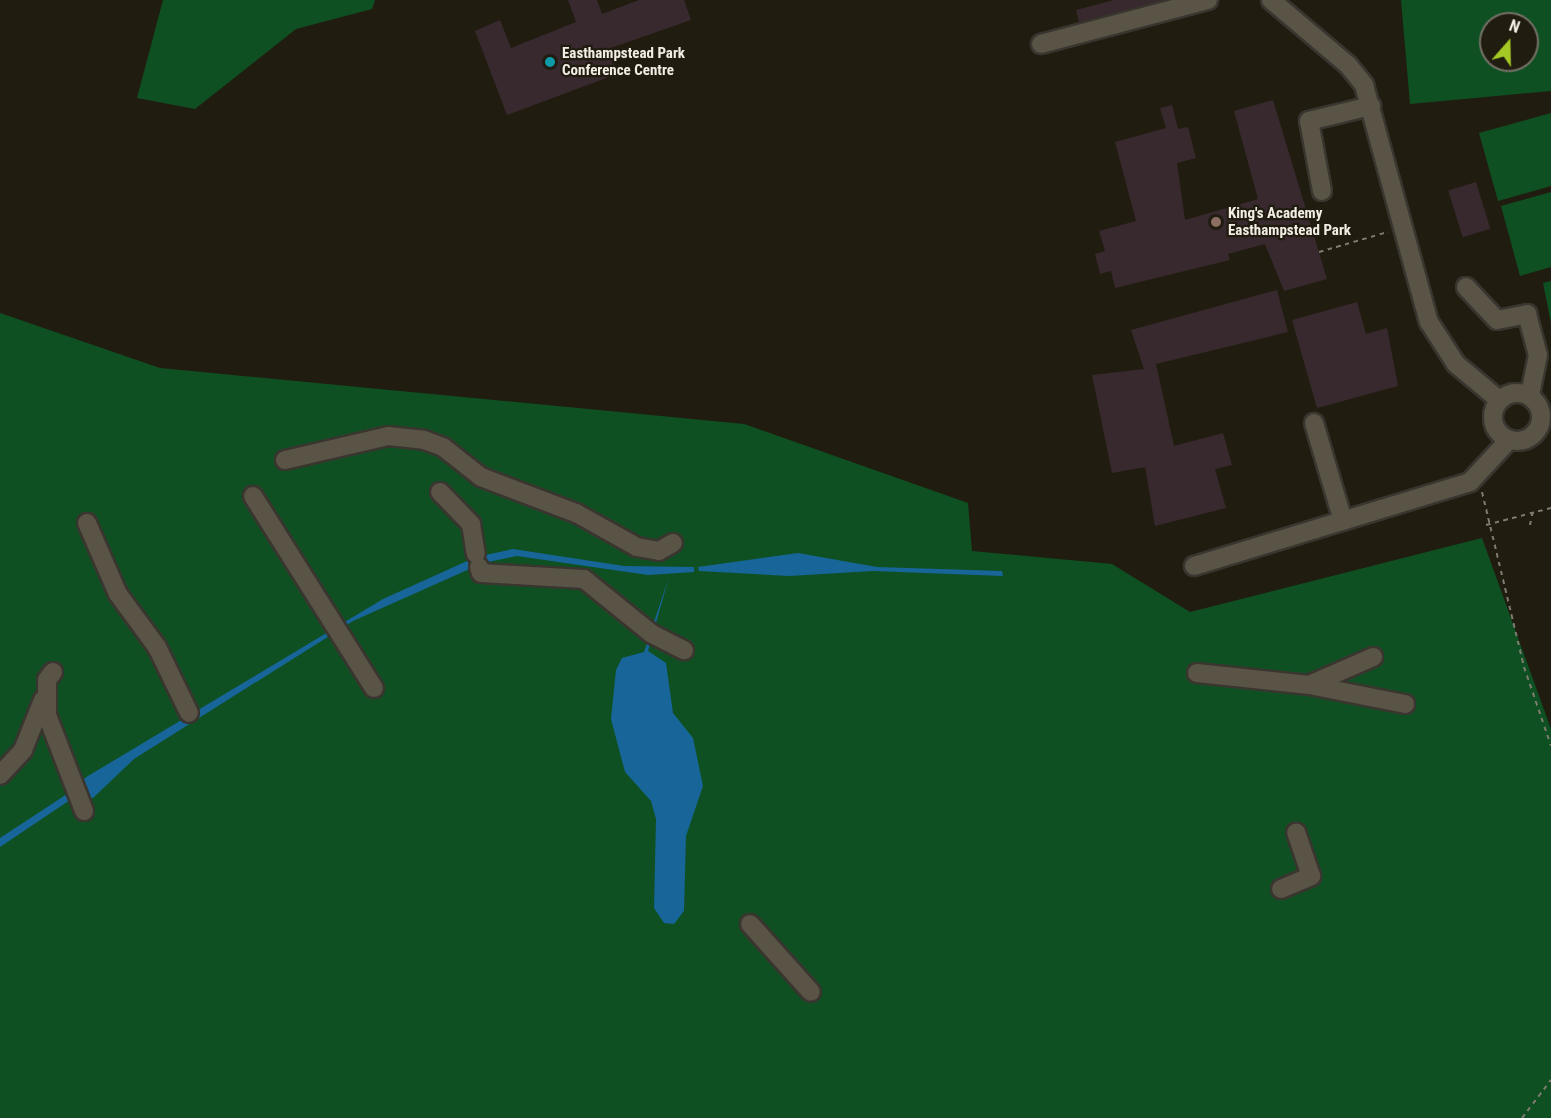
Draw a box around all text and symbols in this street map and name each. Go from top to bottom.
north arrow [1479,12,1539,72]
text: N [1507,16,1522,37]
place label: Easthampstead Park Conference Centre [562,44,685,79]
marker: Easthampstead Park Conference Centre [543,55,557,69]
place label: King's Academy Easthampstead Park [1228,204,1351,239]
marker: King's Academy Easthampstead Park [1209,215,1223,229]

